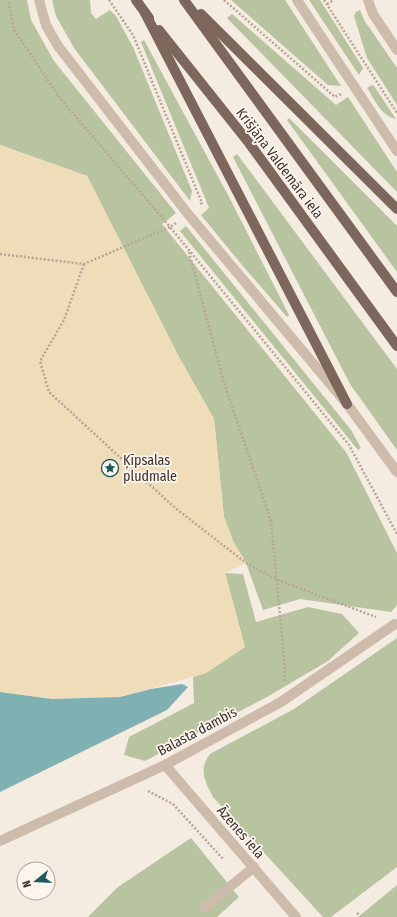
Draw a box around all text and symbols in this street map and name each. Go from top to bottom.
street label: Krišjāņa Valdemāra iela [232,105,327,223]
place label: Ķīpsalas pludmale [123,452,177,485]
place icon: Ķīpsalas pludmale [100,458,120,478]
street label: Balasta dambis [155,703,240,759]
street label: Āzenes iela [213,803,268,862]
north arrow [16,861,56,901]
text: N [20,879,34,889]

